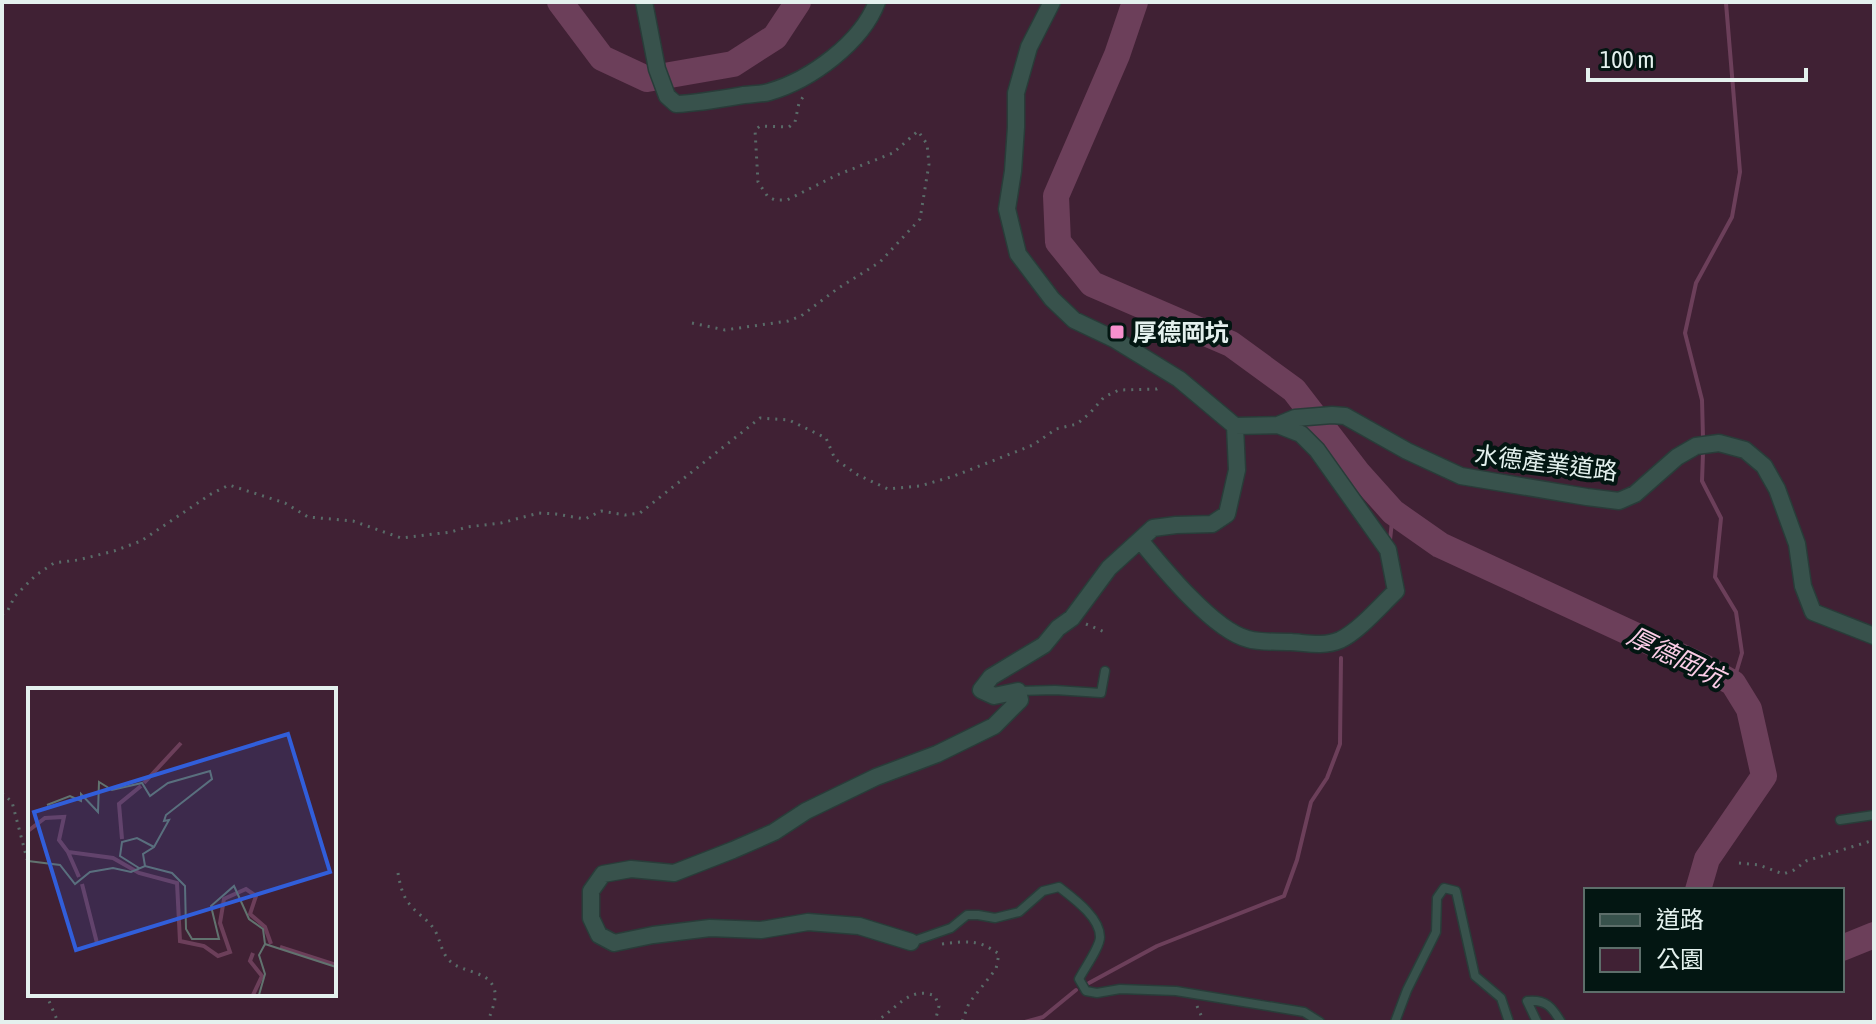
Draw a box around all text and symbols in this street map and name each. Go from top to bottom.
scale bar [1588,32,1806,82]
text: 100 m [1600,46,1654,73]
place label: 厚德岡坑 [1133,319,1229,346]
marker: 厚德岡坑 [1108,323,1126,341]
street label: 水德產業道路 [1473,441,1619,485]
water label: 厚德岡坑 [1623,621,1733,695]
inset map [28,688,336,996]
legend [1584,888,1844,992]
text: 道路 [1656,906,1704,933]
text: 公園 [1656,946,1704,973]

